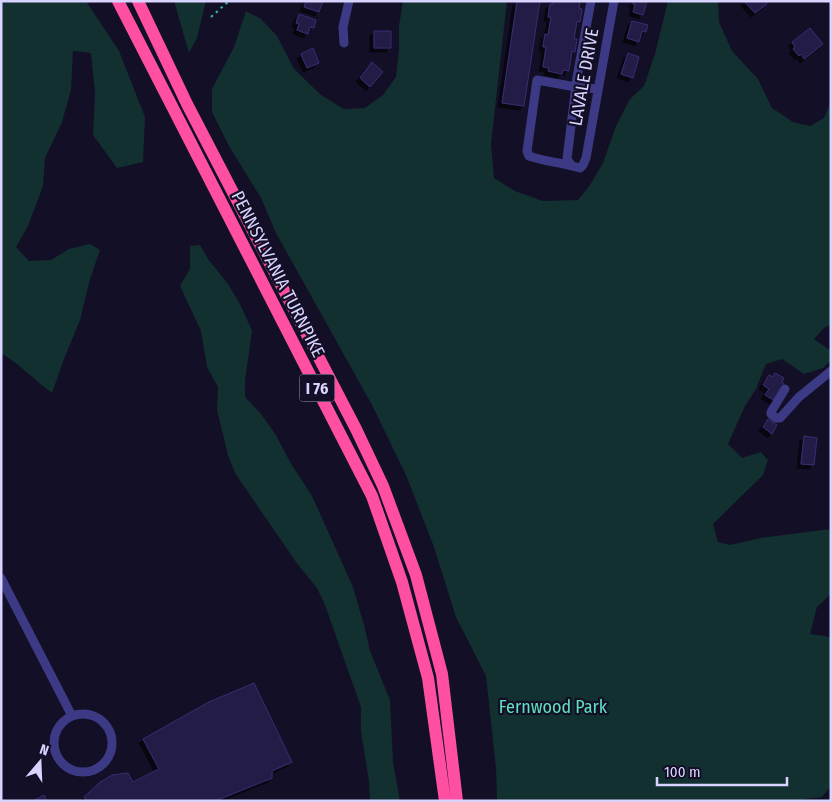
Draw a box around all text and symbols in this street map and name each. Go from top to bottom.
street label: LAVALE DRIVE [565,26,603,128]
street label: PENNSYLVANIA TURNPIKE [227,187,329,361]
road number: I 76 [300,374,334,402]
park label: Fernwood Park [499,696,608,718]
north arrow [15,737,65,787]
text: N [37,741,51,760]
scale bar [657,754,787,786]
text: 100 m [664,763,701,781]

